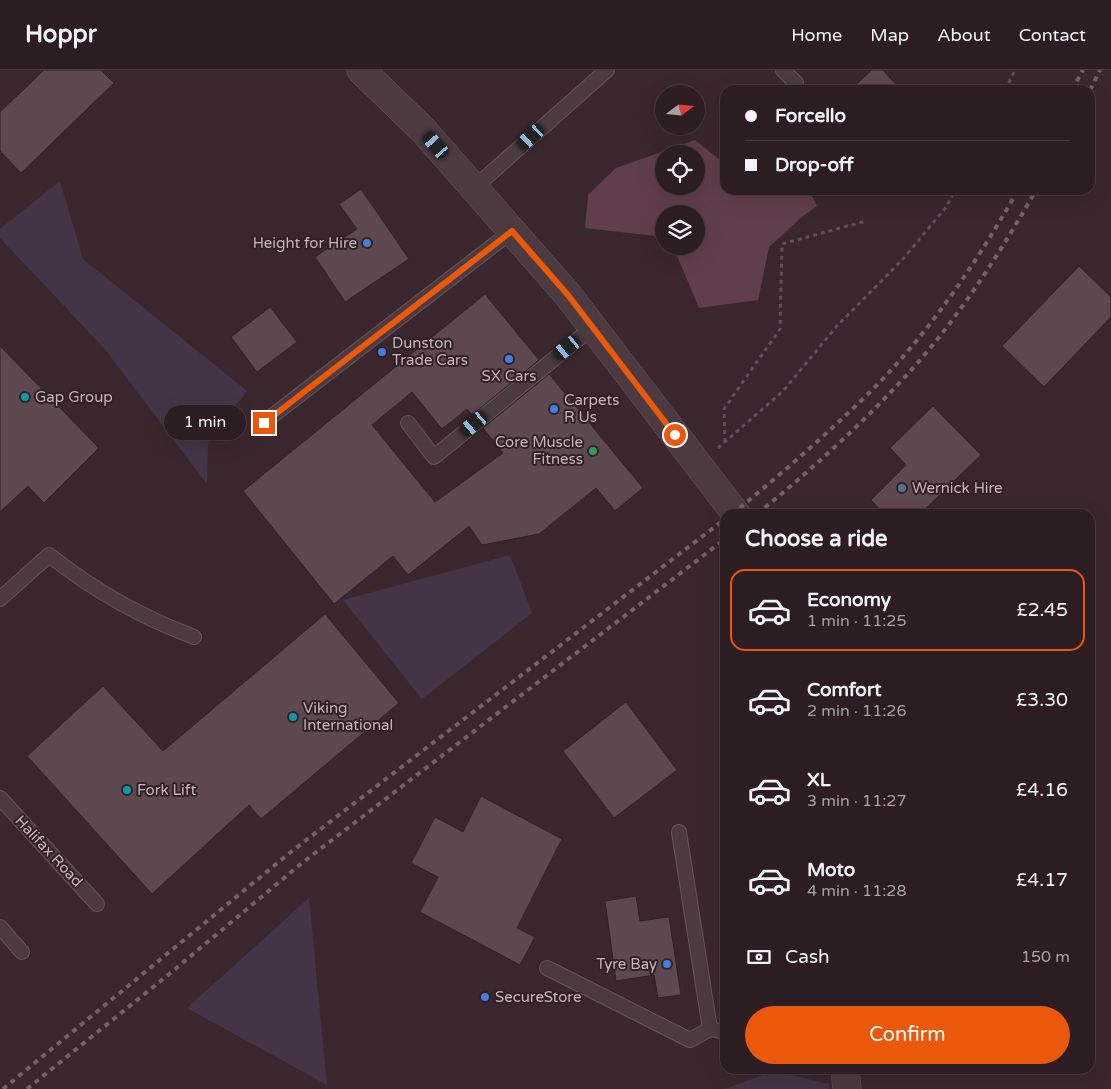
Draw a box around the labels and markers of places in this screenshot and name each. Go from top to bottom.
place label: Height for Hire [253,234,357,252]
marker: Height for Hire [361,237,373,249]
place label: Dunston Trade Cars [392,334,468,369]
marker: Dunston Trade Cars [376,346,388,358]
marker: SX Cars [503,353,515,365]
place label: SX Cars [482,367,536,385]
place label: Gap Group [35,388,113,406]
marker: Gap Group [19,391,31,403]
place label: Carpets R Us [564,391,620,426]
marker: Carpets R Us [548,403,560,415]
place label: Core Muscle Fitness [495,433,583,468]
marker: Core Muscle Fitness [587,445,599,457]
place label: Wernick Hire [912,479,1003,497]
marker: Wernick Hire [896,482,908,494]
place label: Viking International [303,699,393,734]
marker: Viking International [287,711,299,723]
place label: Fork Lift [137,781,196,799]
marker: Fork Lift [121,784,133,796]
place label: Tyre Bay [596,955,657,973]
marker: Tyre Bay [661,958,673,970]
place label: SecureStore [495,988,581,1006]
marker: SecureStore [479,991,491,1003]

